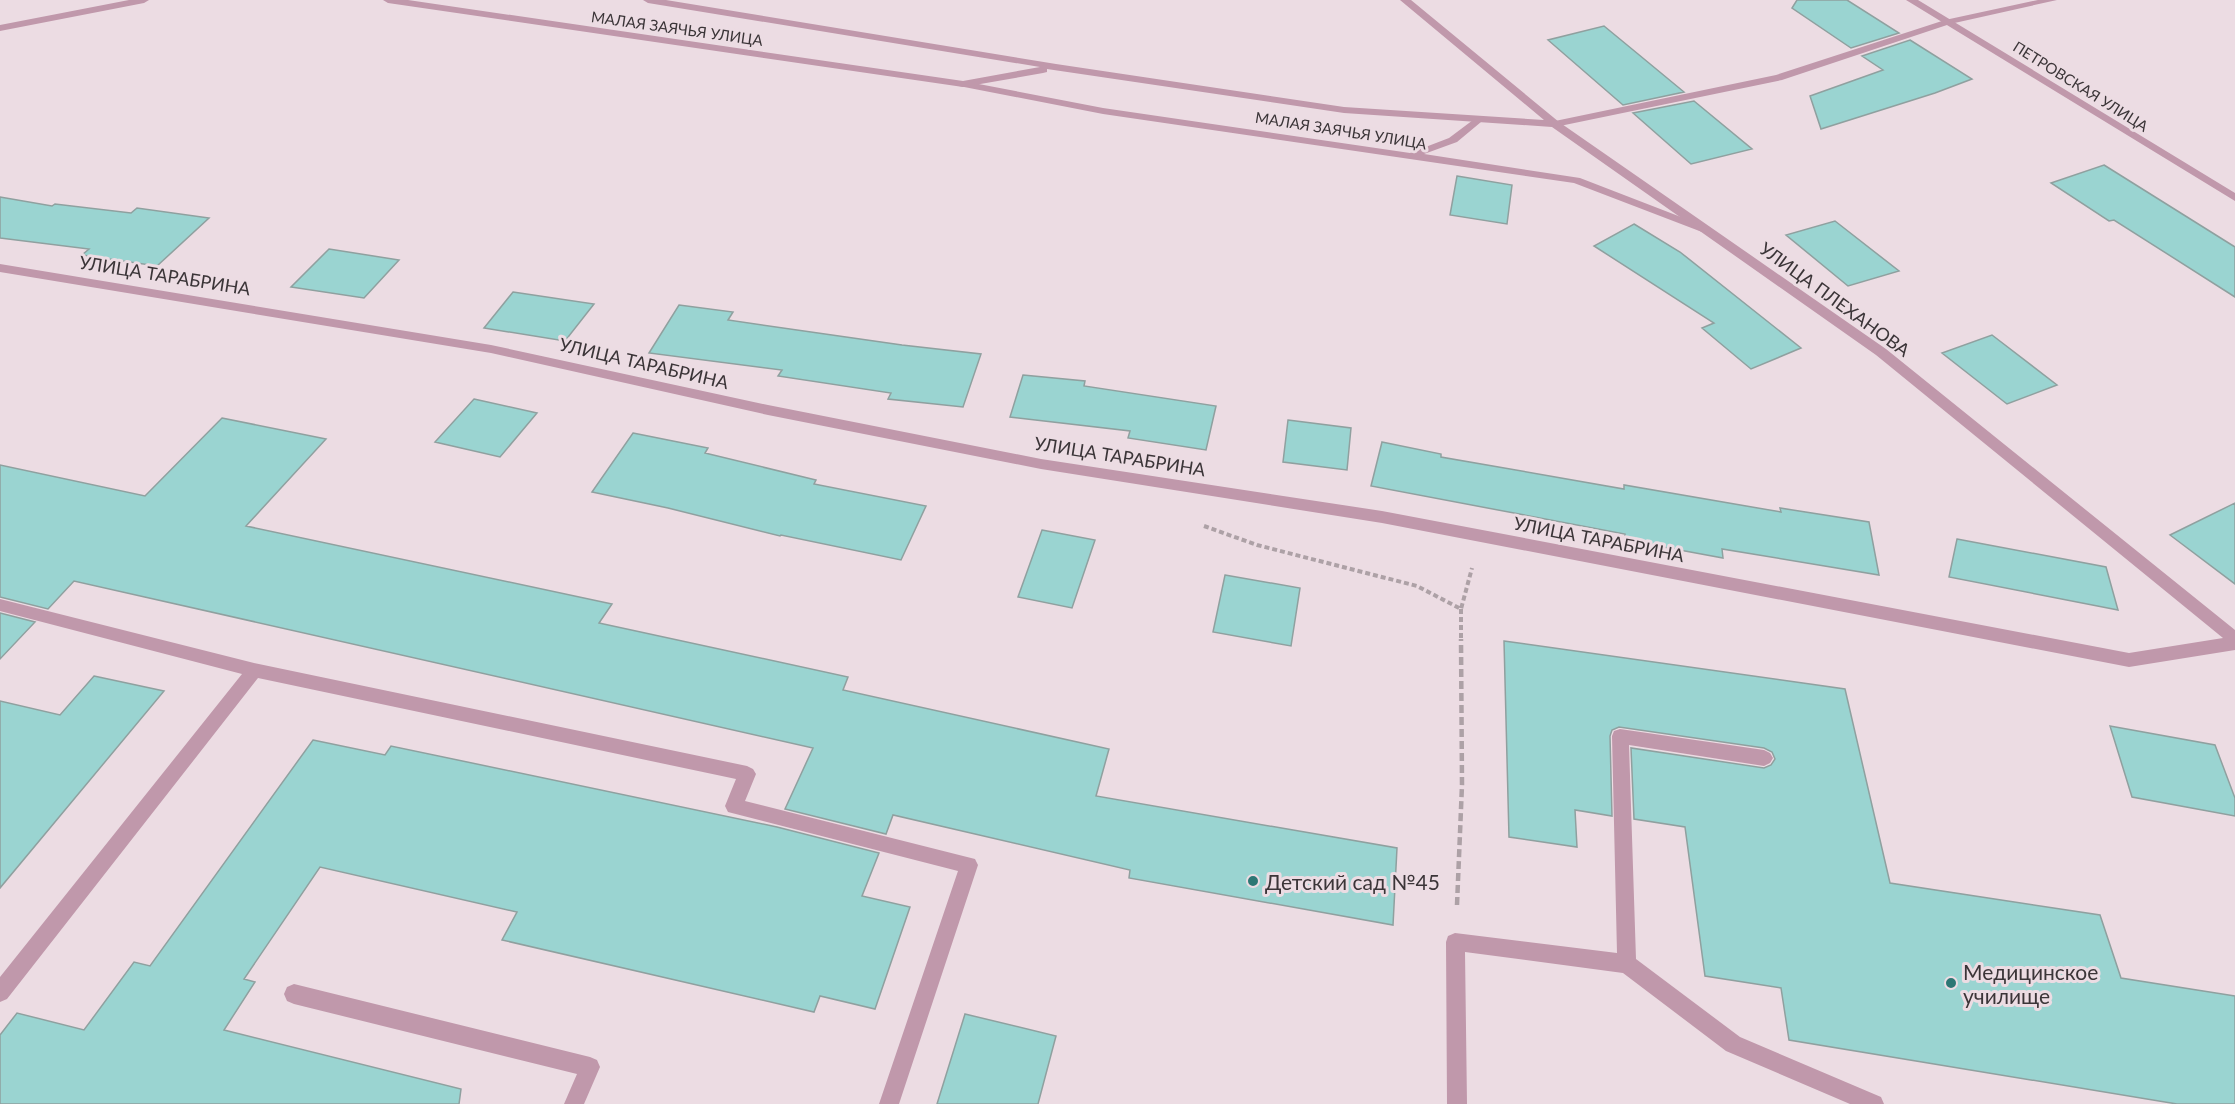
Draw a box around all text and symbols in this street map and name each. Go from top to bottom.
street label: МАЛАЯ ЗАЯЧЬЯ УЛИЦА [590,7,765,49]
street label: ПЕТРОВСКАЯ УЛИЦА [2010,37,2153,135]
street label: МАЛАЯ ЗАЯЧЬЯ УЛИЦА [1254,108,1429,153]
street label: УЛИЦА ПЛЕХАНОВА [1756,237,1915,361]
street label: УЛИЦА ТАРАБРИНА [78,251,253,300]
street label: УЛИЦА ТАРАБРИНА [557,333,732,393]
street label: УЛИЦА ТАРАБРИНА [1033,432,1208,481]
street label: УЛИЦА ТАРАБРИНА [1512,512,1687,566]
place label: Детский сад №45 [1265,869,1440,894]
marker: Детский сад №45 [1246,874,1260,888]
place label: Медицинское училище [1963,959,2098,1008]
marker: Медицинское училище [1944,976,1958,990]

